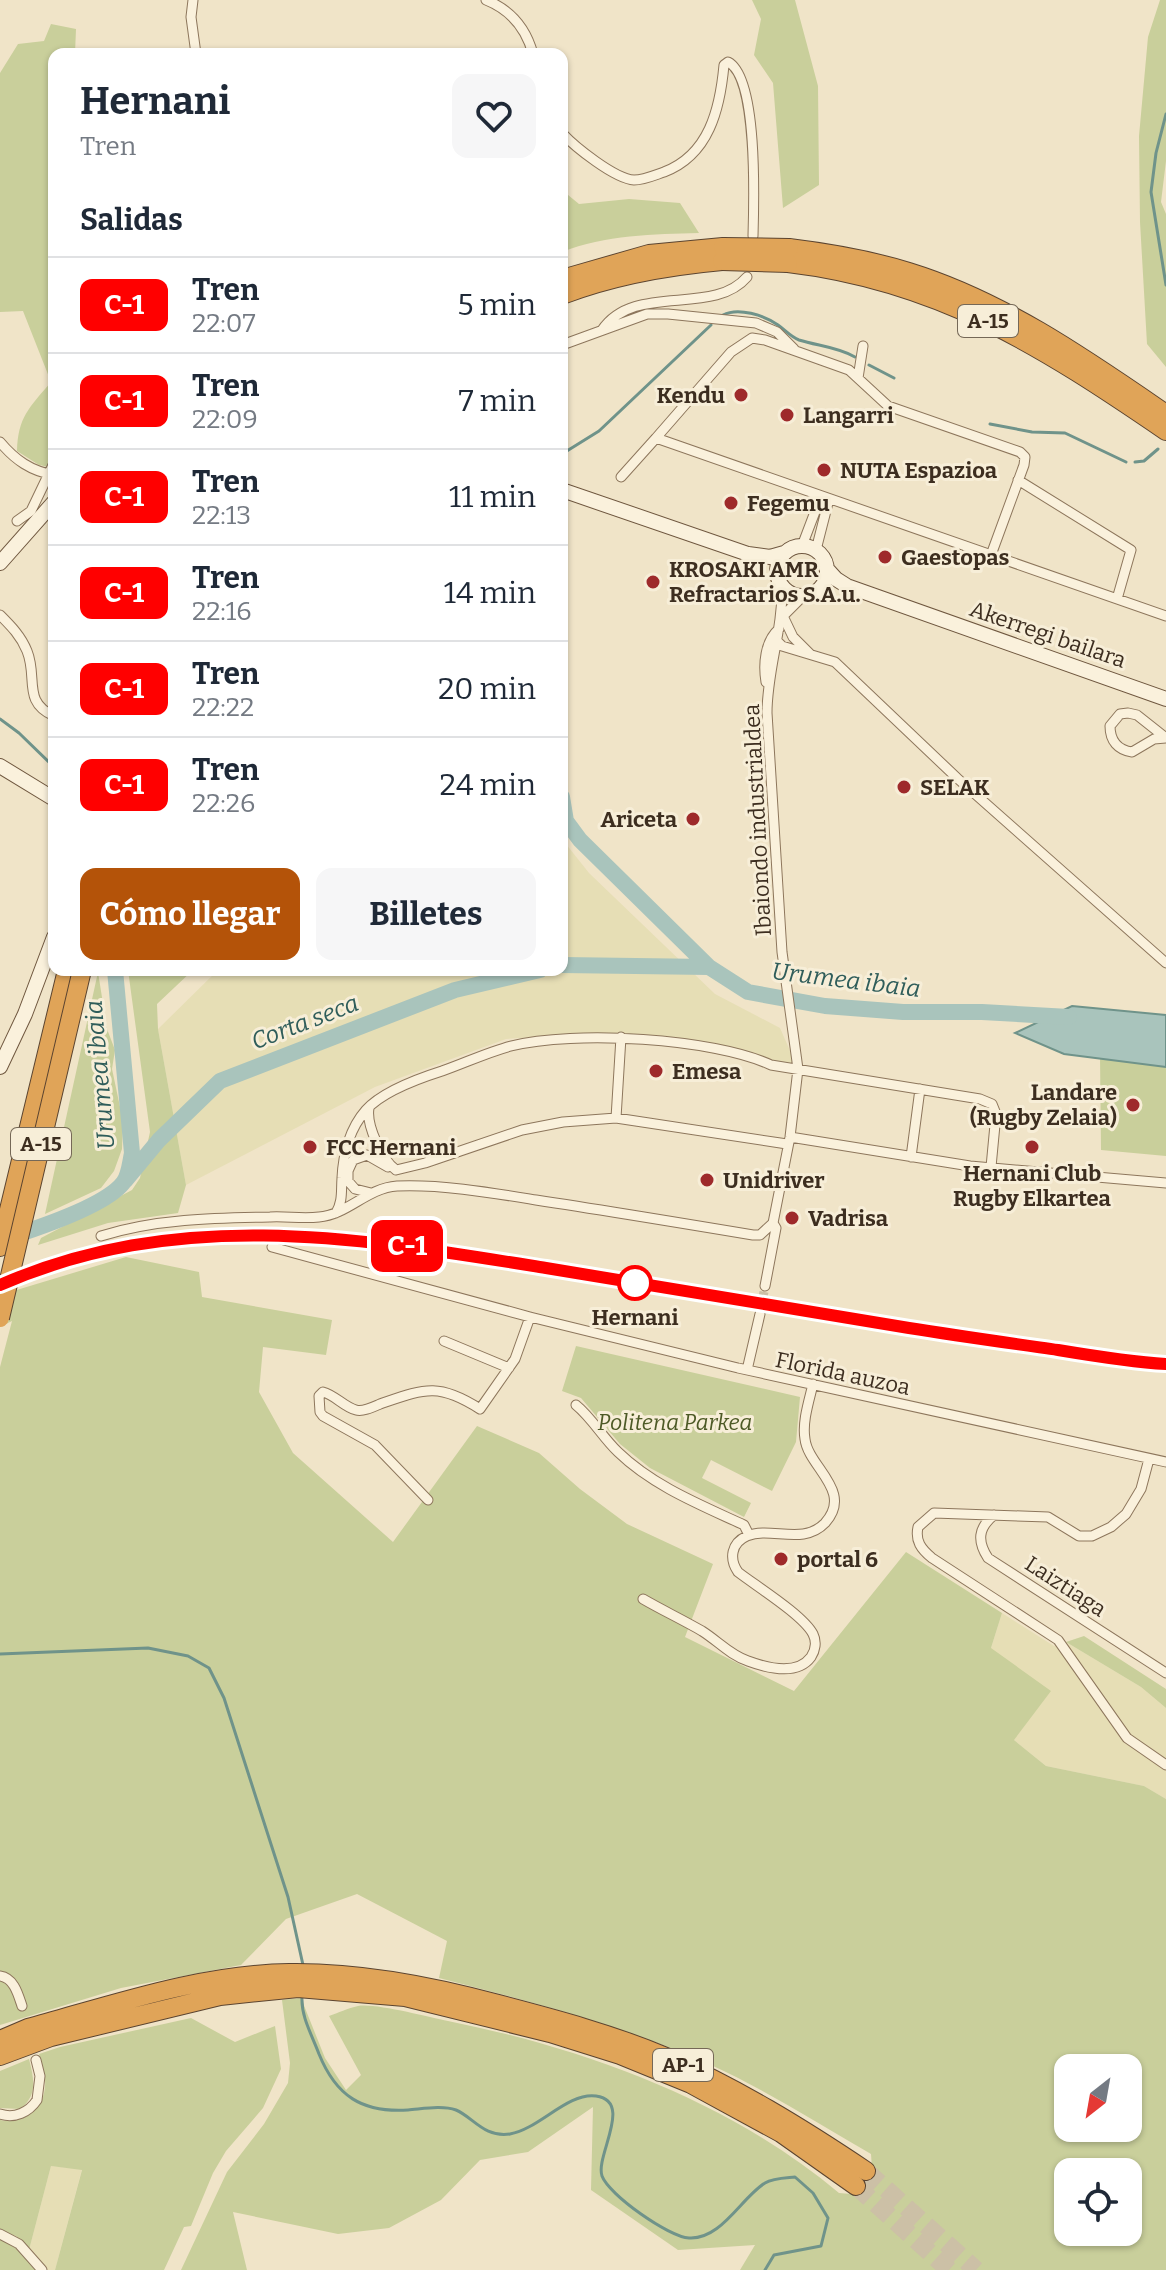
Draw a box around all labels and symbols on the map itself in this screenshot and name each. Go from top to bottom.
road number: A-15 [958,305,1018,337]
place label: Kendu [656,382,725,409]
marker: Kendu [732,386,750,404]
place label: Langarri [803,402,894,429]
marker: Langarri [778,406,796,424]
place label: NUTA Espazioa [840,457,998,484]
marker: NUTA Espazioa [815,461,833,479]
place label: Fegemu [747,490,830,517]
marker: Fegemu [722,494,740,512]
place label: Gaestopas [901,544,1010,571]
marker: Gaestopas [876,548,894,566]
place label: KROSAKI AMR Refractarios S.A.u. [669,556,861,608]
marker: KROSAKI AMR Refractarios S.A.u. [644,573,662,591]
street label: Akerregi bailara [966,595,1129,674]
street label: Ibaiondo industrialdea [738,703,777,937]
place label: SELAK [920,774,990,801]
marker: SELAK [895,778,913,796]
place label: Ariceta [600,806,678,833]
marker: Ariceta [684,810,702,828]
water label: Urumea ibaia [770,957,922,1003]
water label: Corta seca [247,989,363,1055]
water label: Urumea ibaia [80,999,120,1151]
place label: Emesa [672,1058,742,1085]
marker: Emesa [647,1062,665,1080]
place label: Landare (Rugby Zelaia) [970,1079,1117,1131]
marker: Landare (Rugby Zelaia) [1124,1096,1142,1114]
road number: A-15 [11,1128,71,1160]
place label: FCC Hernani [326,1134,456,1161]
marker: FCC Hernani [301,1138,319,1156]
marker: Hernani Club Rugby Elkartea [1023,1138,1041,1156]
place label: Hernani Club Rugby Elkartea [953,1160,1112,1212]
place label: Unidriver [723,1167,825,1194]
marker: Unidriver [698,1171,716,1189]
place label: Vadrisa [808,1205,889,1232]
marker: Vadrisa [783,1209,801,1227]
line badge: C-1 [361,1220,453,1272]
marker: Hernani [618,1266,652,1300]
place label: Hernani [591,1304,679,1331]
street label: Florida auzoa [773,1346,913,1401]
park label: Politena Parkea [598,1409,752,1436]
place label: portal 6 [797,1546,878,1573]
marker: portal 6 [772,1550,790,1568]
street label: Laiztiaga [1020,1550,1111,1623]
road number: AP-1 [653,2049,713,2081]
north arrow [1054,2054,1142,2142]

